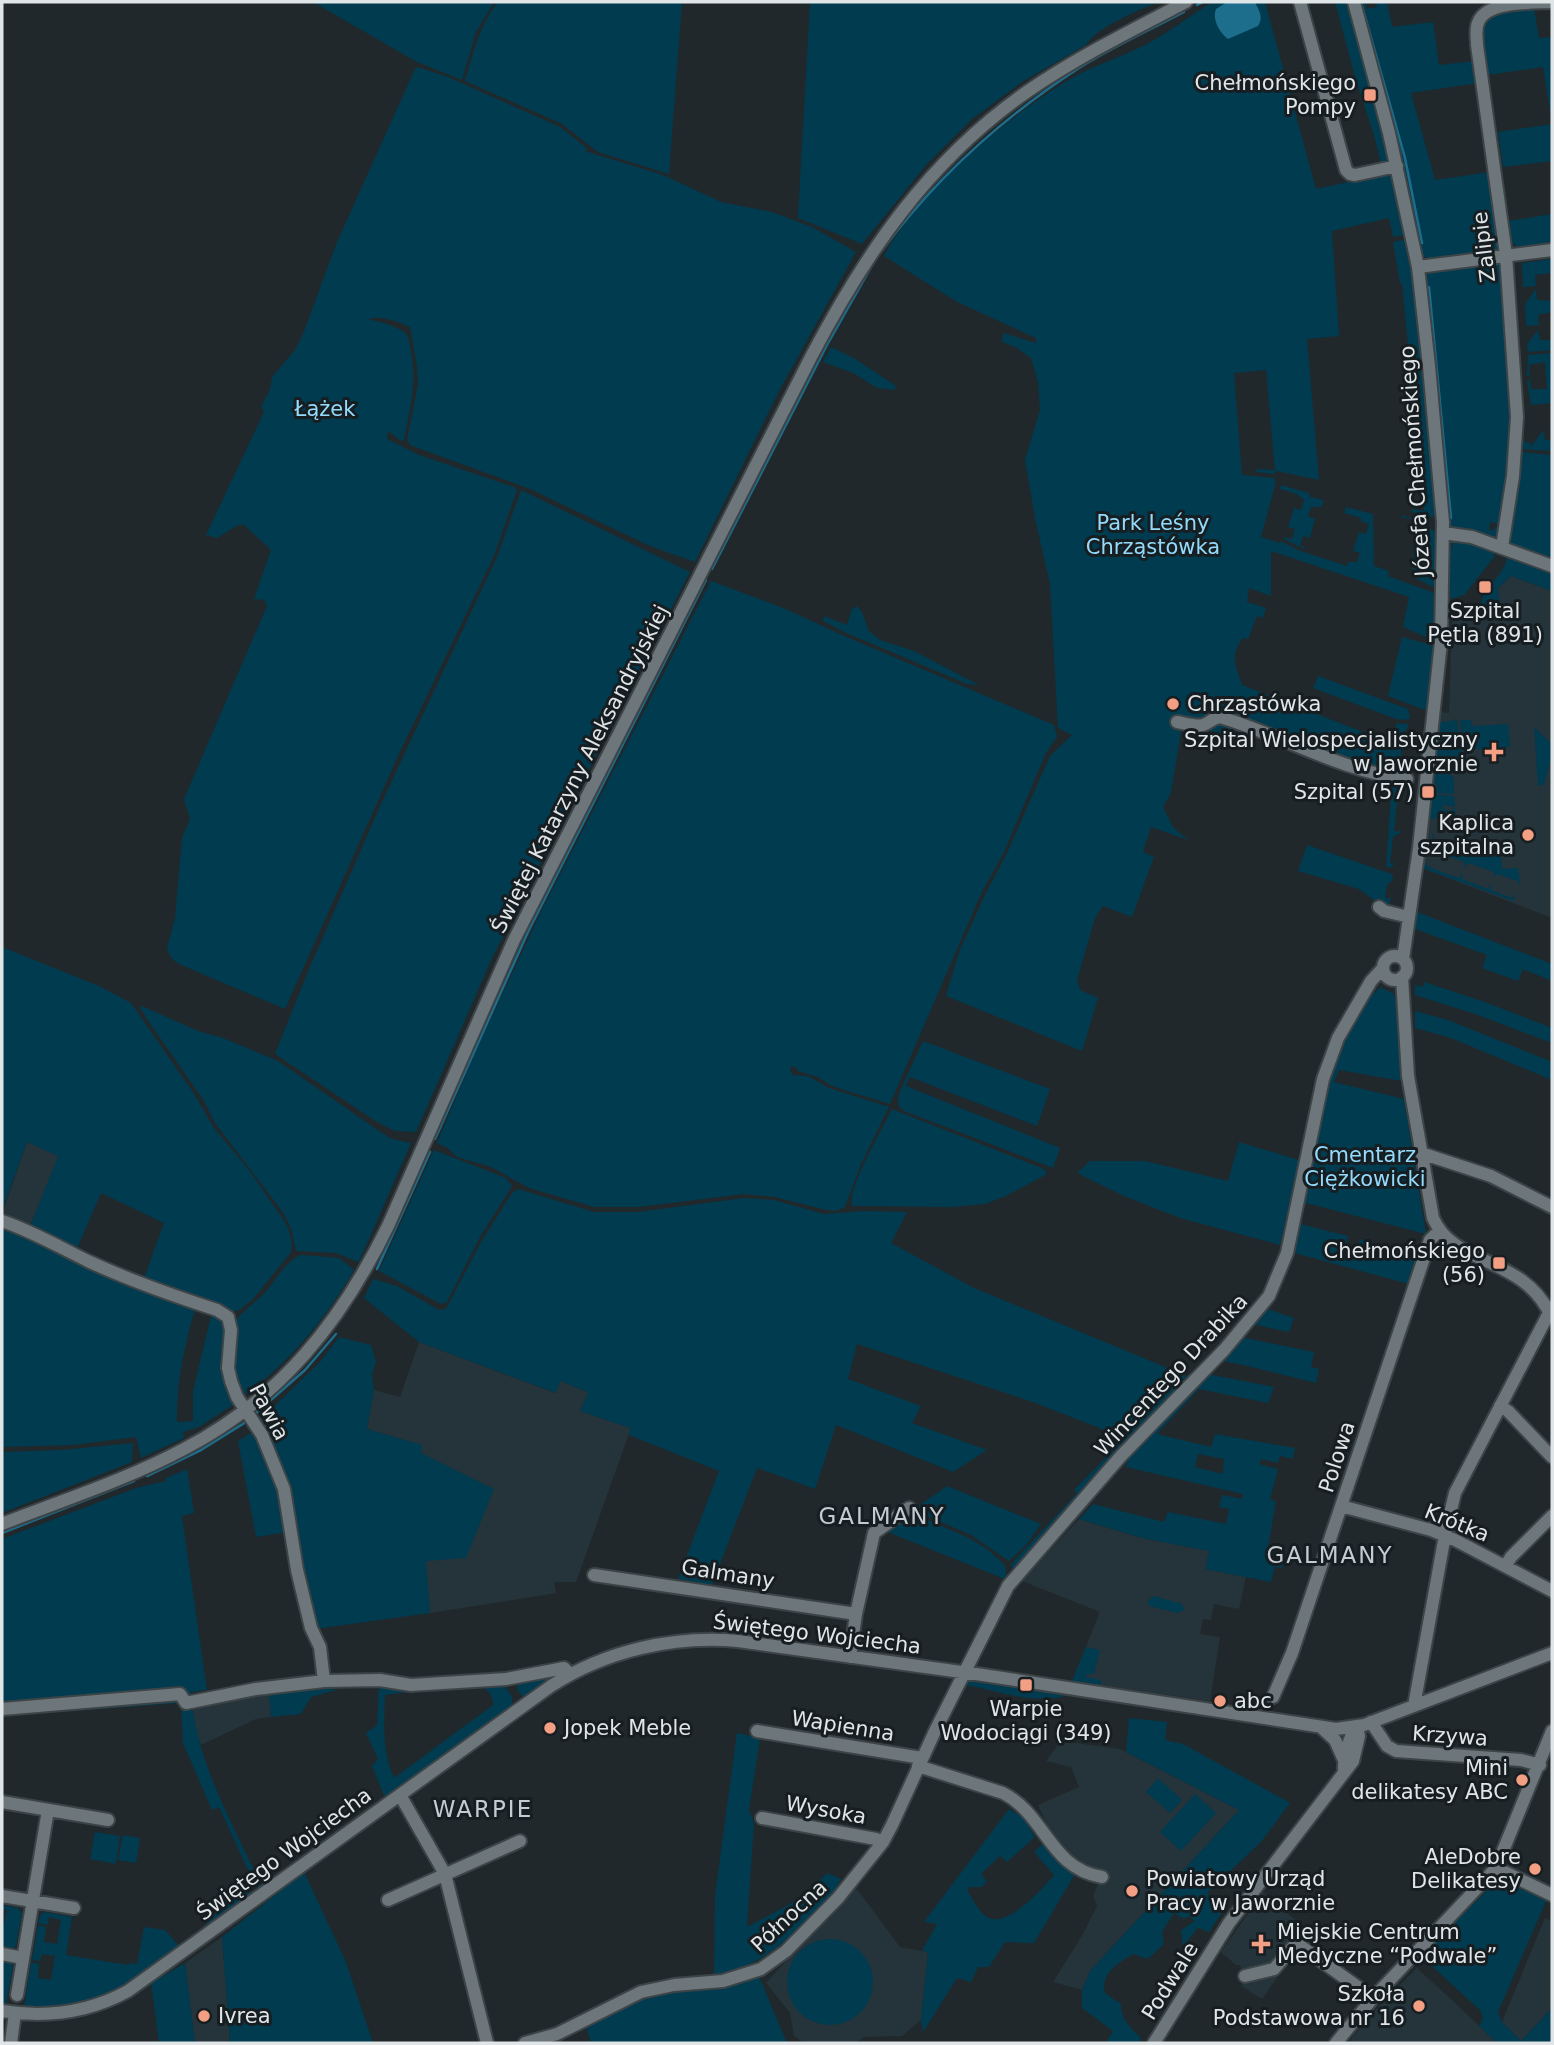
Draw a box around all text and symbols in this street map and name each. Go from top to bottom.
place label: Chełmońskiego Pompy [1194,71,1356,119]
marker: Chełmońskiego Pompy [1362,87,1378,103]
street label: Zalipie [1468,210,1500,284]
street label: Józefa Chełmońskiego [1395,345,1435,579]
park label: Łążek [294,397,356,421]
park label: Park Leśny Chrząstówka [1086,511,1220,559]
marker: Szpital Pętla (891) [1477,579,1493,595]
place label: Szpital Pętla (891) [1427,599,1543,647]
street label: Świętej Katarzyny Aleksandryjskiej [486,600,674,937]
place label: Chrząstówka [1187,692,1321,716]
marker: Chrząstówka [1165,696,1181,712]
place label: Szpital Wielospecjalistyczny w Jaworznie [1184,728,1478,776]
marker: Szpital Wielospecjalistyczny w Jaworznie [1484,742,1504,762]
place label: Szpital (57) [1294,780,1414,804]
marker: Szpital (57) [1420,784,1436,800]
place label: Kaplica szpitalna [1420,811,1514,859]
marker: Kaplica szpitalna [1520,827,1536,843]
park label: Cmentarz Ciężkowicki [1304,1143,1426,1191]
place label: Chełmońskiego (56) [1323,1239,1485,1287]
marker: Chełmońskiego (56) [1491,1255,1507,1271]
street label: Wincentego Drabika [1090,1289,1252,1461]
street label: Pawia [244,1380,294,1444]
street label: Polowa [1314,1418,1360,1496]
street label: Krótka [1421,1499,1493,1547]
district label: GALMANY [818,1503,946,1529]
district label: GALMANY [1266,1542,1394,1568]
street label: Galmany [680,1555,776,1593]
street label: Świętego Wojciecha [712,1608,923,1659]
marker: Warpie Wodociągi (349) [1018,1677,1034,1693]
place label: abc [1234,1689,1272,1713]
marker: abc [1212,1693,1228,1709]
place label: Warpie Wodociągi (349) [940,1697,1112,1745]
street label: Wapienna [790,1706,896,1746]
place label: Jopek Meble [562,1716,691,1740]
marker: Jopek Meble [542,1720,558,1736]
street label: Krzywa [1411,1721,1489,1751]
place label: Mini delikatesy ABC [1351,1756,1508,1804]
marker: Mini delikatesy ABC [1514,1772,1530,1788]
street label: Świętego Wojciecha [192,1782,376,1925]
street label: Wysoka [784,1791,868,1829]
district label: WARPIE [433,1796,533,1822]
place label: AleDobre Delikatesy [1411,1845,1521,1893]
marker: AleDobre Delikatesy [1527,1861,1543,1877]
place label: Powiatowy Urząd Pracy w Jaworznie [1146,1867,1335,1915]
street label: Północna [746,1875,832,1957]
marker: Powiatowy Urząd Pracy w Jaworznie [1124,1883,1140,1899]
place label: Miejskie Centrum Medyczne “Podwale” [1277,1920,1497,1968]
marker: Miejskie Centrum Medyczne “Podwale” [1251,1934,1271,1954]
street label: Podwale [1137,1938,1203,2024]
place label: Szkoła Podstawowa nr 16 [1213,1982,1405,2030]
marker: Szkoła Podstawowa nr 16 [1411,1998,1427,2014]
place label: Ivrea [218,2004,271,2028]
marker: Ivrea [196,2008,212,2024]

